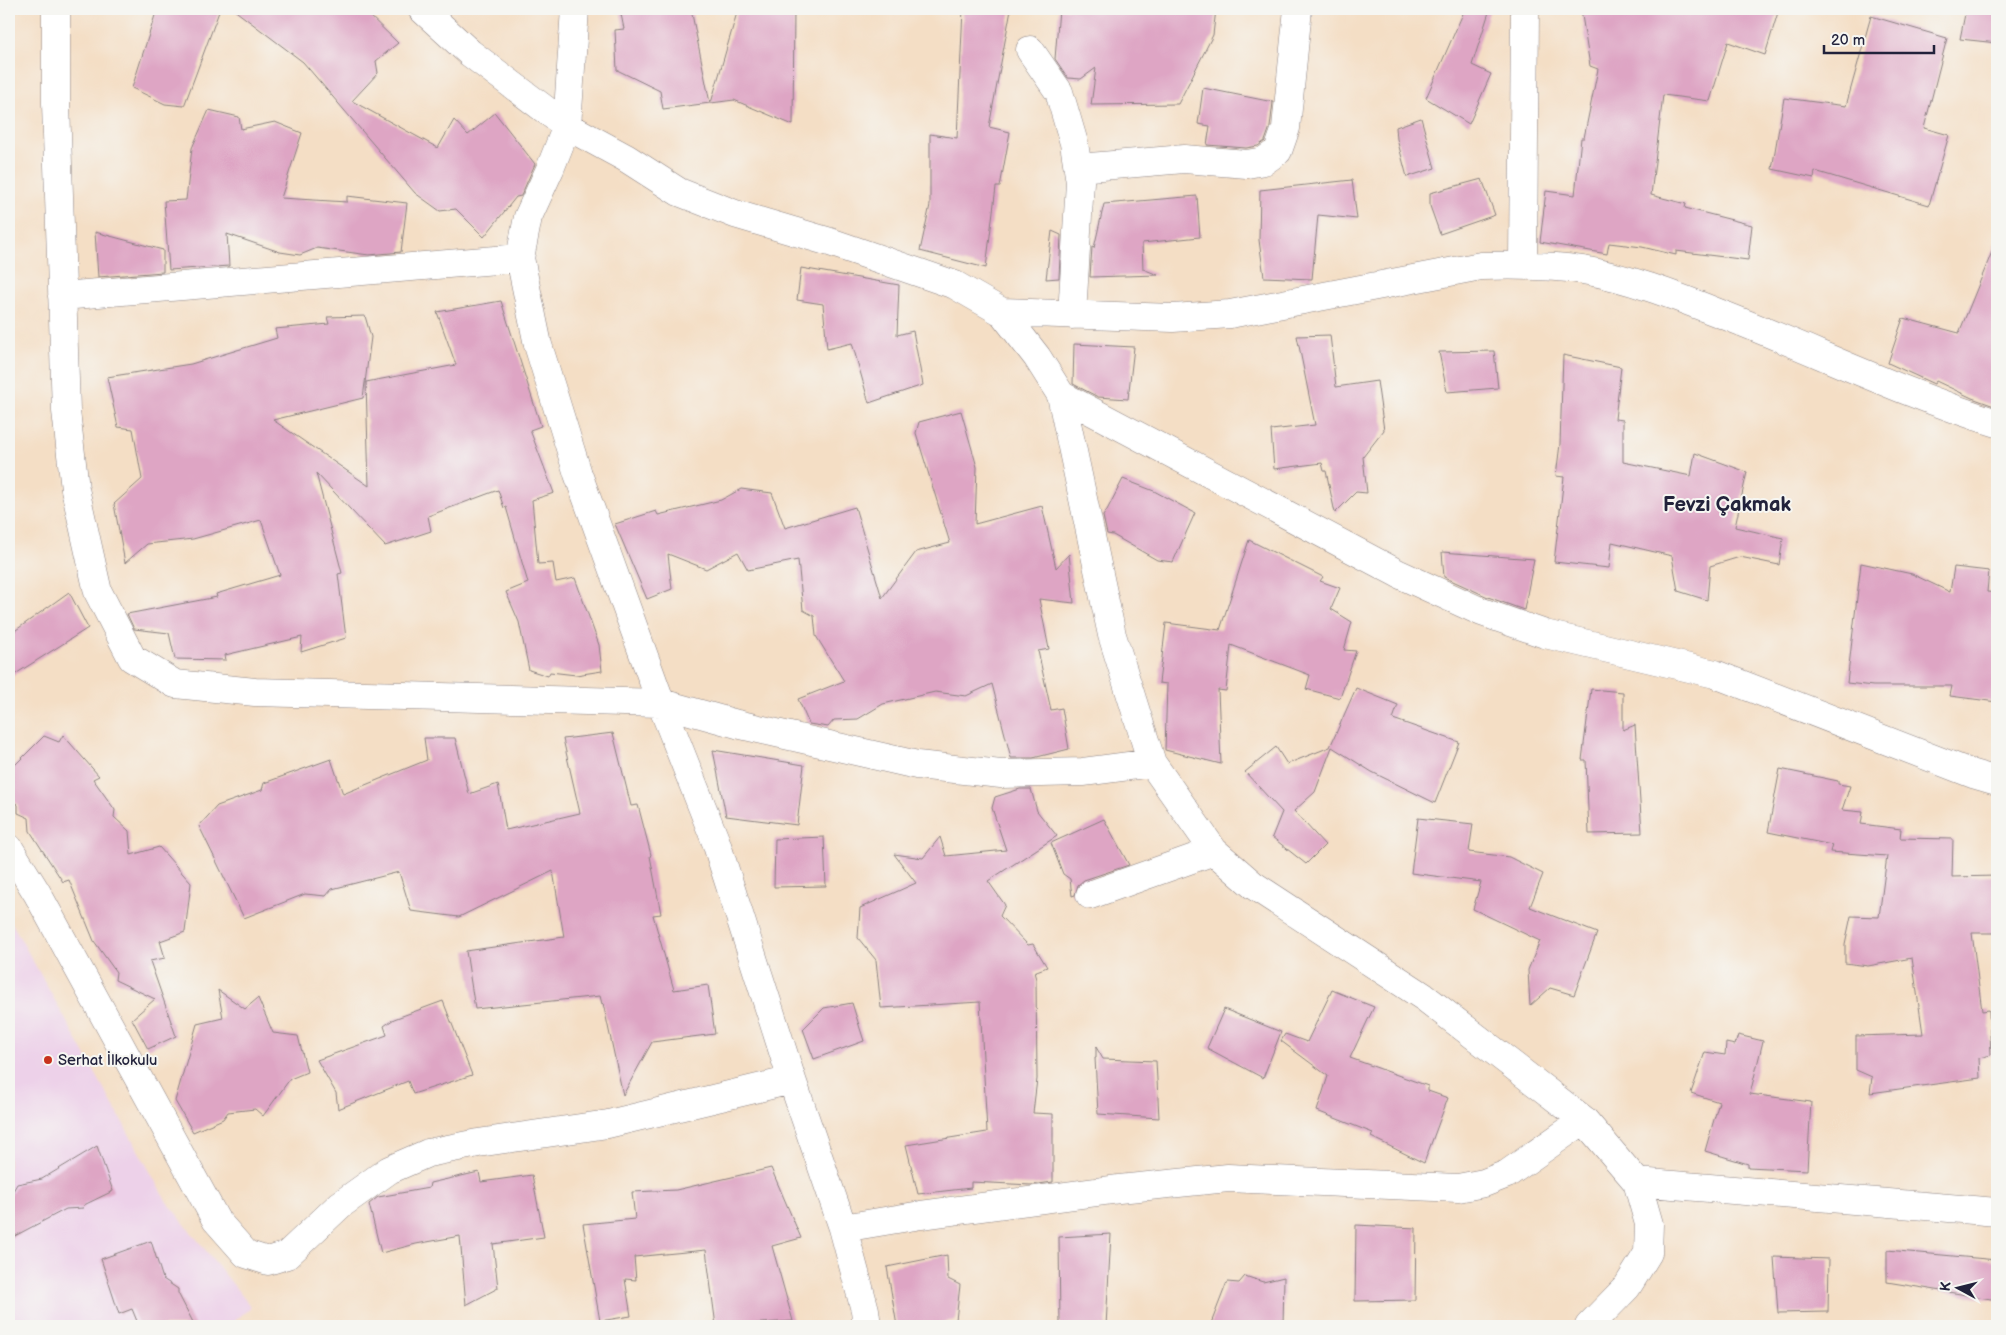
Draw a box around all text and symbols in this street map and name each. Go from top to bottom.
scale bar [1824,22,1934,54]
text: 20 m [1831,31,1865,50]
district label: Fevzi Çakmak [1663,493,1791,517]
place label: Serhat İlkokulu [58,1051,157,1070]
marker: Serhat İlkokulu [42,1054,54,1066]
north arrow [1934,1262,1984,1312]
text: K [1937,1280,1955,1292]

